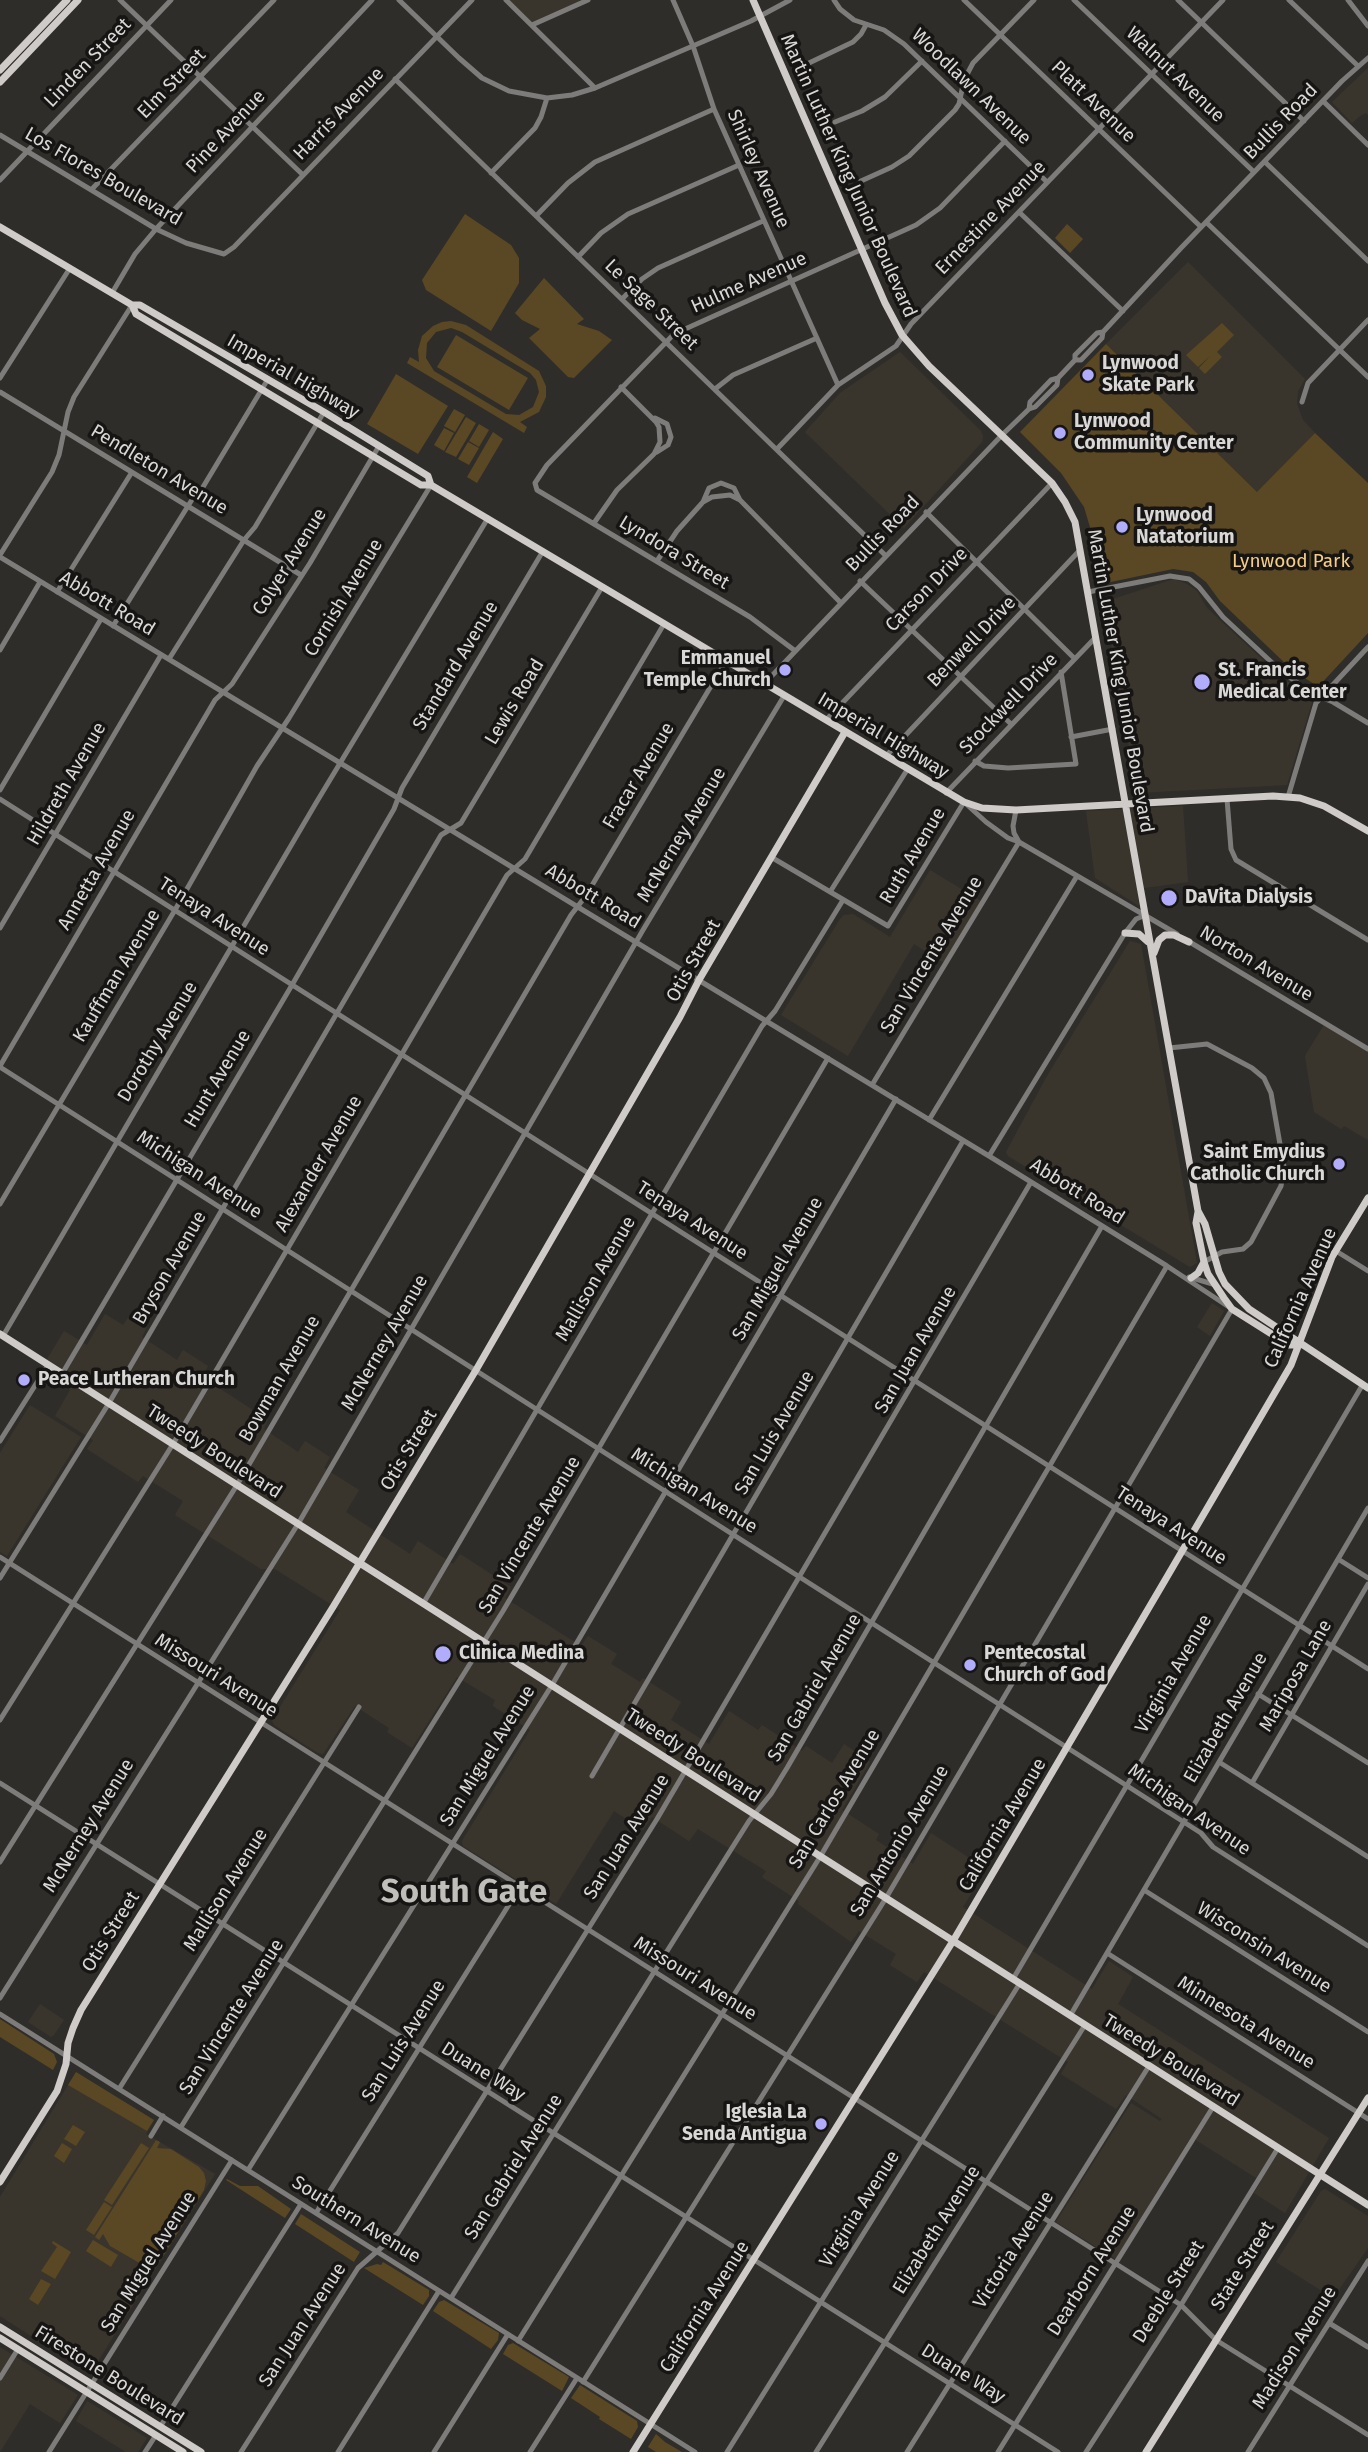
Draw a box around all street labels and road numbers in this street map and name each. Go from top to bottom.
street label: Linden Street [40,14,136,112]
street label: Walnut Avenue [1121,22,1229,128]
street label: Woodlawn Avenue [906,24,1036,150]
street label: Martin Luther King Junior Boulevard [775,31,921,321]
street label: Elm Street [133,44,211,124]
street label: Platt Avenue [1046,56,1140,148]
street label: Harris Avenue [289,63,389,165]
street label: Bullis Road [1239,79,1323,165]
street label: Pine Avenue [182,85,270,179]
street label: Shirley Avenue [722,106,794,232]
street label: Los Flores Boulevard [20,123,186,231]
street label: Ernestine Avenue [931,156,1051,280]
street label: Hulme Avenue [688,247,810,319]
street label: Le Sage Street [599,255,703,355]
street label: Imperial Highway [223,330,363,424]
street label: Pendleton Avenue [86,420,232,520]
street label: Bullis Road [841,491,925,577]
street label: Colyer Avenue [248,504,332,620]
street label: Lyndora Street [615,511,733,595]
street label: Martin Luther King Junior Boulevard [1082,527,1158,835]
street label: Cornish Avenue [300,535,388,661]
street label: Carson Drive [881,543,973,637]
street label: Abbott Road [55,567,159,641]
street label: Benwell Drive [923,592,1021,692]
street label: Standard Avenue [409,597,503,735]
street label: Stockwell Drive [955,649,1063,759]
street label: Lewis Road [480,655,550,749]
street label: Imperial Highway [813,688,953,784]
street label: Hildreth Avenue [23,718,111,850]
street label: Fracar Avenue [598,719,680,833]
street label: McNerney Avenue [633,763,731,907]
street label: Ruth Avenue [875,804,951,908]
street label: Annetta Avenue [53,806,141,934]
street label: Abbott Road [541,860,645,934]
street label: San Vincente Avenue [876,872,988,1038]
street label: Tenaya Avenue [154,873,274,961]
street label: Kauffman Avenue [68,905,166,1047]
street label: Otis Street [662,916,726,1006]
street label: Norton Avenue [1195,921,1317,1007]
street label: Dorothy Avenue [113,978,203,1106]
street label: Hunt Avenue [180,1026,256,1132]
street label: Alexander Avenue [271,1092,367,1236]
street label: Michigan Avenue [132,1126,266,1224]
street label: Abbott Road [1026,1154,1128,1230]
street label: Tenaya Avenue [632,1177,752,1265]
street label: San Miguel Avenue [728,1193,828,1345]
street label: Bryson Avenue [128,1207,212,1329]
street label: Mallison Avenue [551,1212,641,1346]
street label: California Avenue [1260,1224,1342,1372]
street label: McNerney Avenue [337,1271,433,1415]
street label: San Juan Avenue [870,1282,962,1418]
street label: Bowman Avenue [235,1312,325,1446]
street label: San Luis Avenue [730,1367,820,1499]
street label: Tweedy Boulevard [142,1400,286,1504]
street label: Otis Street [376,1405,442,1495]
street label: Michigan Avenue [627,1443,761,1539]
street label: San Vincente Avenue [474,1452,586,1618]
street label: Tenaya Avenue [1111,1482,1231,1570]
street label: San Gabriel Avenue [763,1610,867,1766]
street label: Virginia Avenue [1131,1611,1217,1737]
street label: Mariposa Lane [1255,1616,1337,1736]
street label: Missouri Avenue [150,1629,282,1723]
street label: Elizabeth Avenue [1179,1649,1273,1787]
street label: San Miguel Avenue [435,1681,541,1831]
street label: Tweedy Boulevard [621,1704,765,1808]
street label: San Carlos Avenue [784,1725,886,1873]
street label: California Avenue [954,1754,1052,1896]
street label: McNerney Avenue [39,1755,139,1897]
street label: Michigan Avenue [1123,1759,1255,1861]
street label: San Antonio Avenue [846,1761,954,1921]
street label: San Juan Avenue [579,1770,675,1904]
street label: Mallison Avenue [179,1824,273,1956]
street label: Otis Street [77,1887,145,1977]
street label: Wisconsin Avenue [1193,1897,1335,1999]
street label: Missouri Avenue [629,1932,761,2026]
street label: San Vincente Avenue [175,1935,289,2099]
street label: Minnesota Avenue [1173,1971,1319,2075]
street label: San Luis Avenue [357,1976,451,2106]
street label: Tweedy Boulevard [1099,2010,1243,2112]
street label: Duane Way [437,2037,529,2107]
street label: San Gabriel Avenue [460,2090,568,2244]
street label: Virginia Avenue [815,2147,905,2271]
street label: Elizabeth Avenue [888,2162,986,2298]
street label: Southern Avenue [287,2171,425,2269]
street label: San Miguel Avenue [96,2187,202,2337]
street label: Victoria Avenue [969,2187,1059,2313]
street label: Dearborn Avenue [1043,2202,1141,2340]
street label: State Street [1207,2217,1279,2315]
street label: California Avenue [655,2237,755,2377]
street label: Deeble Street [1128,2237,1210,2347]
street label: San Juan Avenue [254,2259,352,2391]
street label: Madison Avenue [1248,2282,1342,2414]
street label: Firestone Boulevard [30,2321,188,2431]
street label: Duane Way [917,2339,1009,2409]

